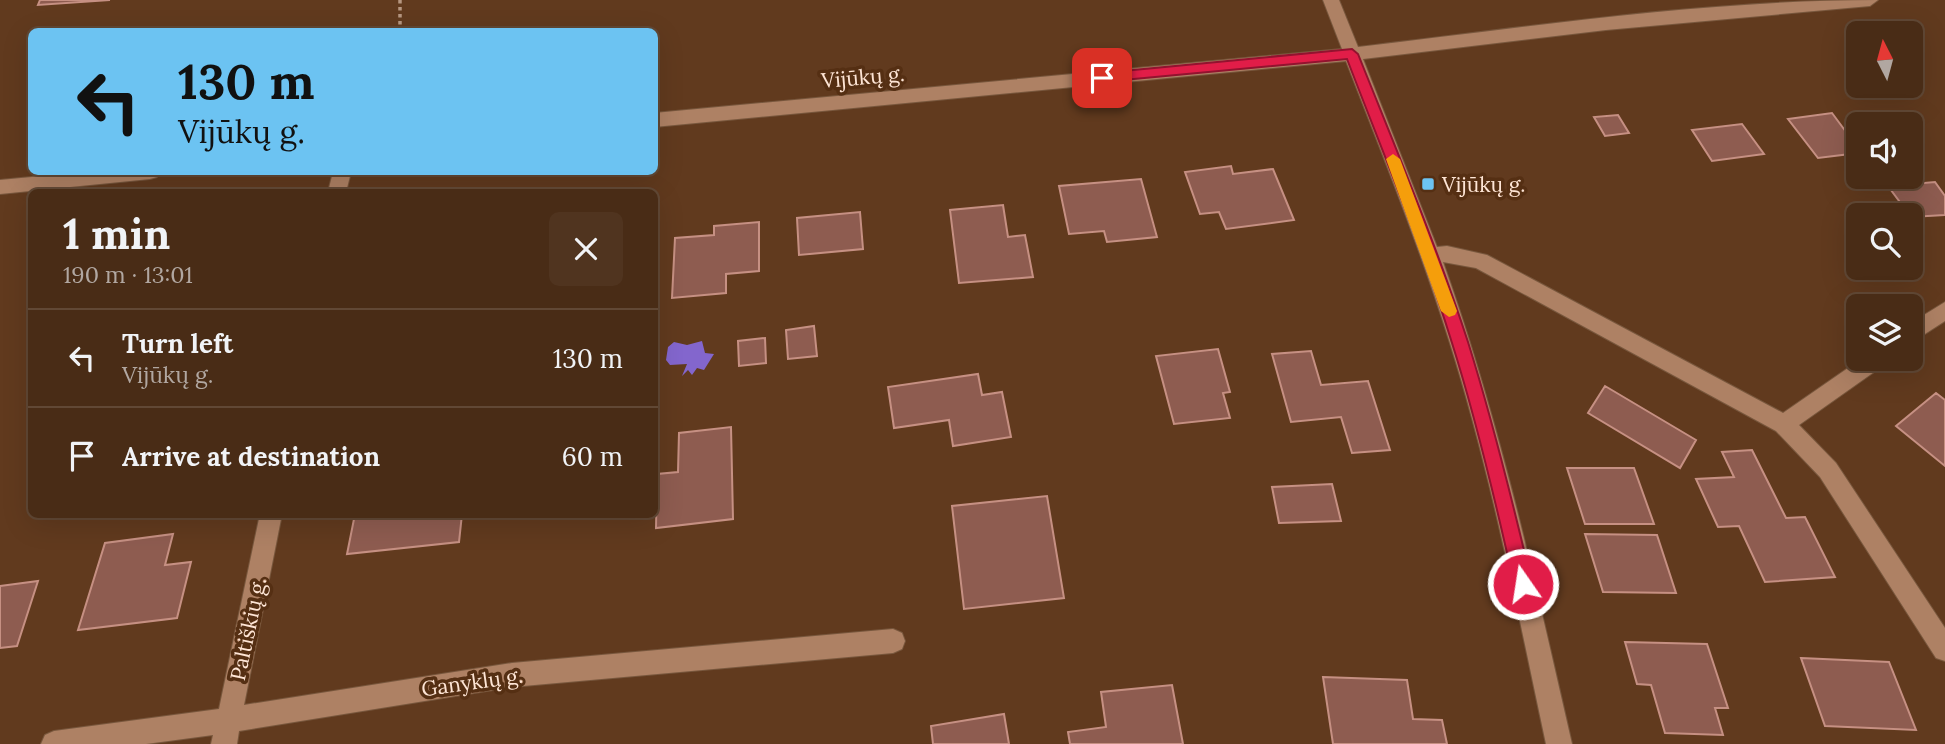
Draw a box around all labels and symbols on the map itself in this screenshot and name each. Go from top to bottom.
north arrow [1846,21,1923,98]
pin [1072,48,1132,108]
street label: Vijūkų g. [819,60,906,94]
place label: Vijūkų g. [1441,171,1525,198]
marker: Vijūkų g. [1420,176,1436,192]
position arrow [1486,547,1560,621]
street label: Paltiškių g. [224,575,272,683]
street label: Ganyklų g. [420,662,524,702]

